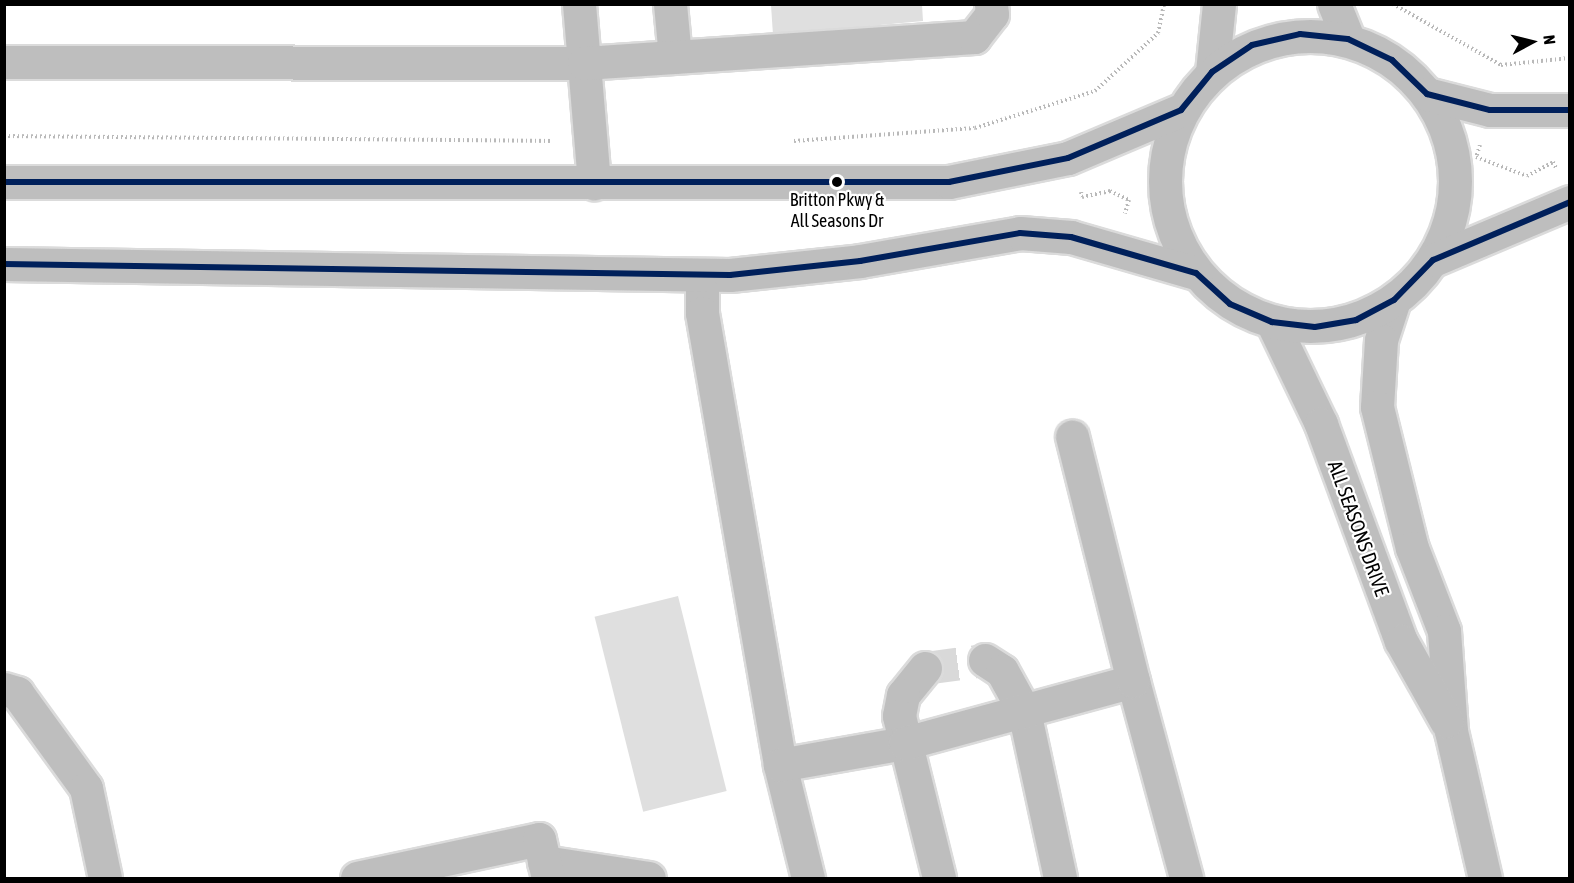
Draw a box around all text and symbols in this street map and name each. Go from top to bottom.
north arrow [1502,12,1562,72]
text: N [1540,34,1559,46]
marker: Britton Pkwy & All Seasons Dr [831,176,843,188]
place label: Britton Pkwy & All Seasons Dr [790,190,884,232]
street label: ALL SEASONS DRIVE [1323,457,1395,599]

